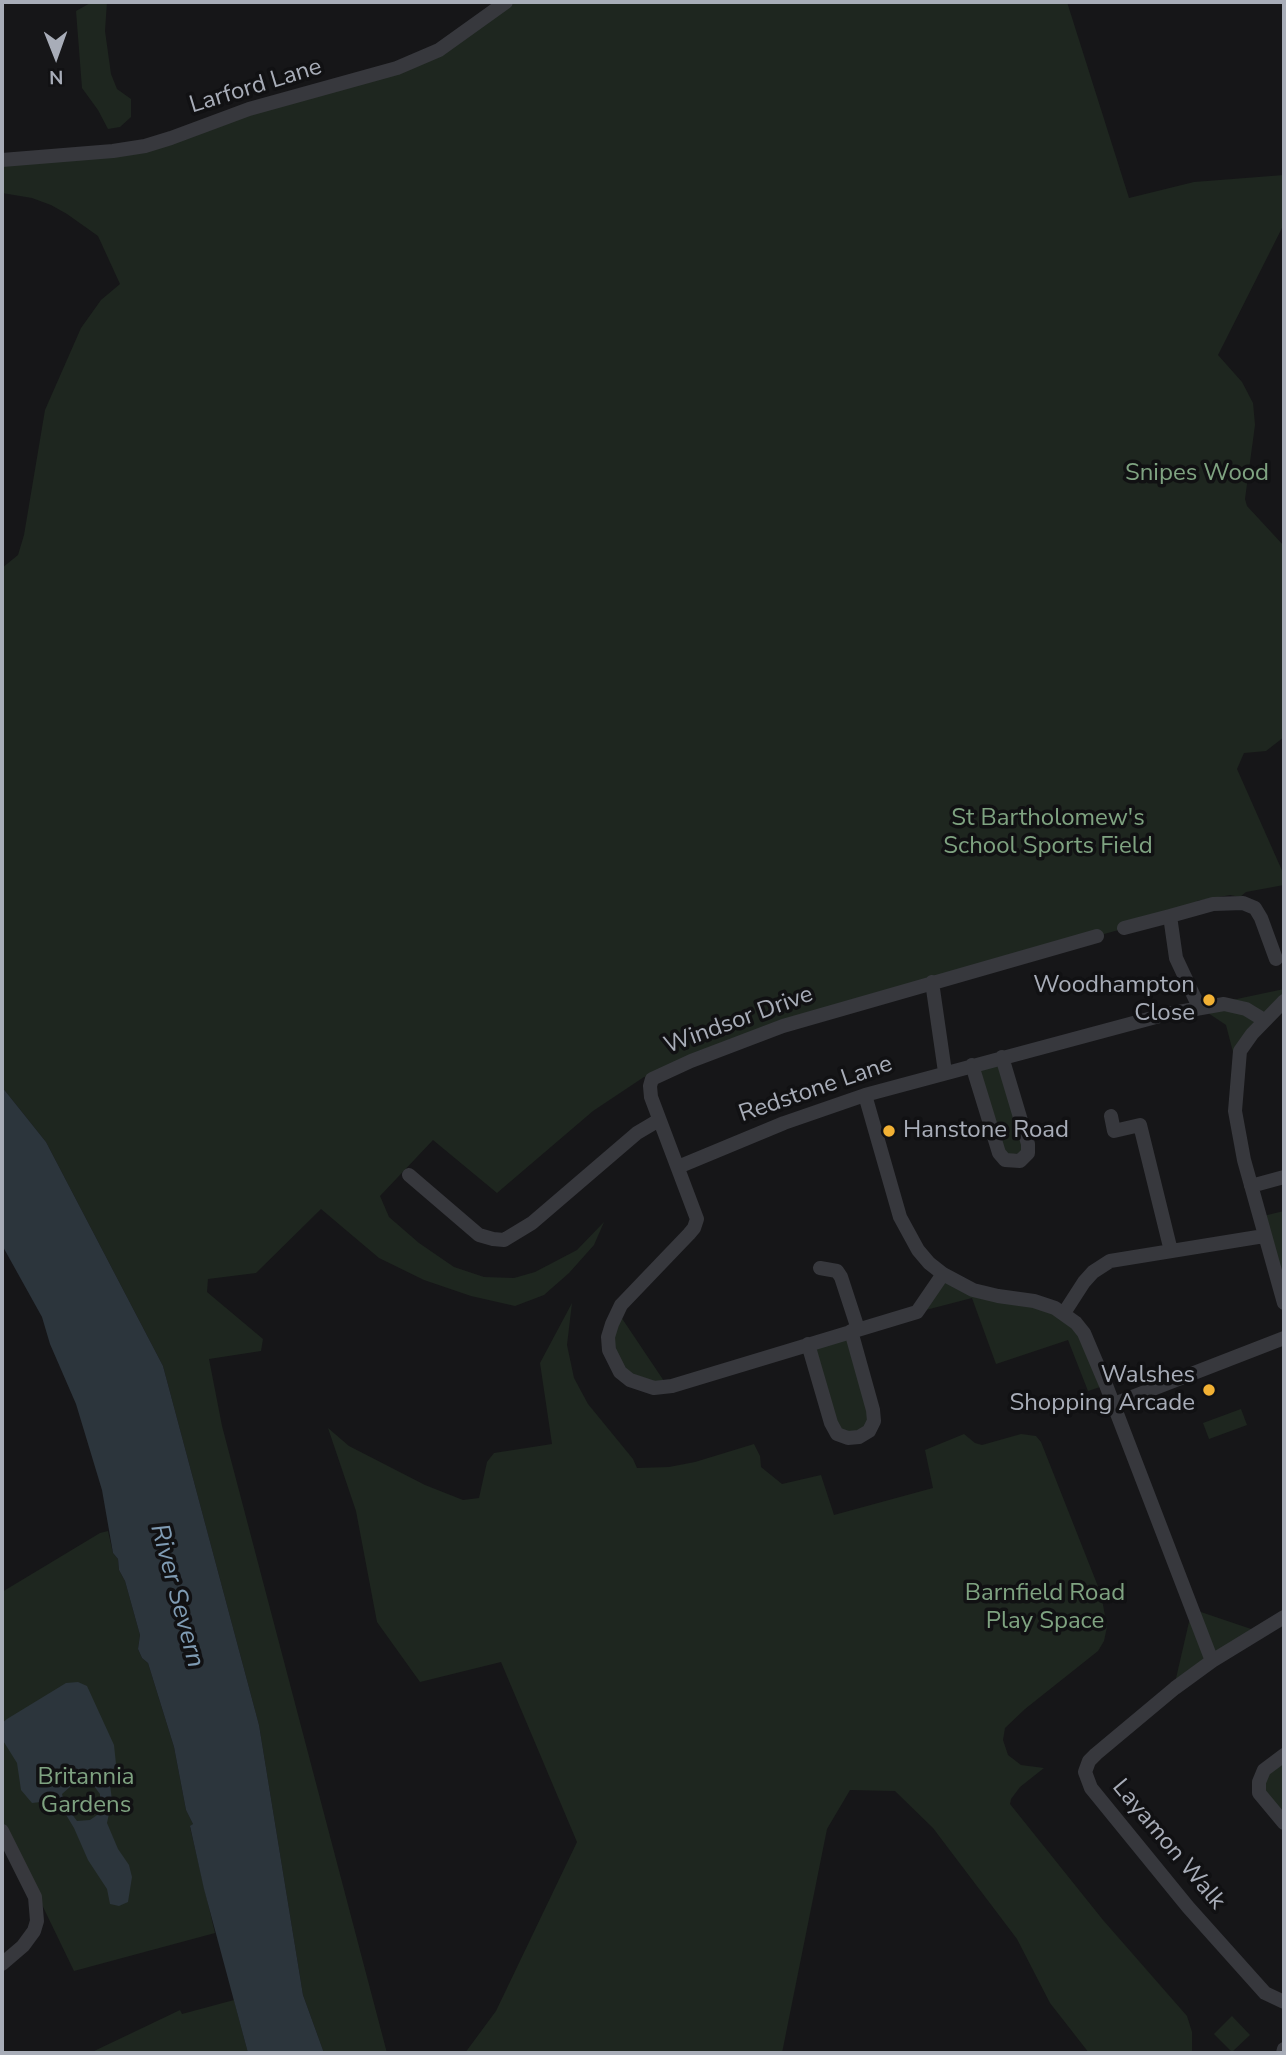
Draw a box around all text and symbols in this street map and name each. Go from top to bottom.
north arrow [21,21,91,91]
street label: Larford Lane [186,53,326,121]
text: N [49,64,64,90]
park label: Snipes Wood [1125,460,1269,488]
park label: St Bartholomew's School Sports Field [943,805,1153,861]
place label: Woodhampton Close [1033,972,1195,1028]
street label: Windsor Drive [661,981,817,1061]
marker: Woodhampton Close [1201,992,1217,1008]
street label: Redstone Lane [736,1050,896,1130]
place label: Hanstone Road [903,1117,1069,1145]
marker: Hanstone Road [881,1123,897,1139]
place label: Walshes Shopping Arcade [1009,1362,1195,1418]
marker: Walshes Shopping Arcade [1201,1382,1217,1398]
water label: River Severn [142,1521,210,1671]
park label: Barnfield Road Play Space [965,1580,1125,1636]
park label: Britannia Gardens [37,1764,135,1820]
street label: Layamon Walk [1105,1774,1231,1916]

